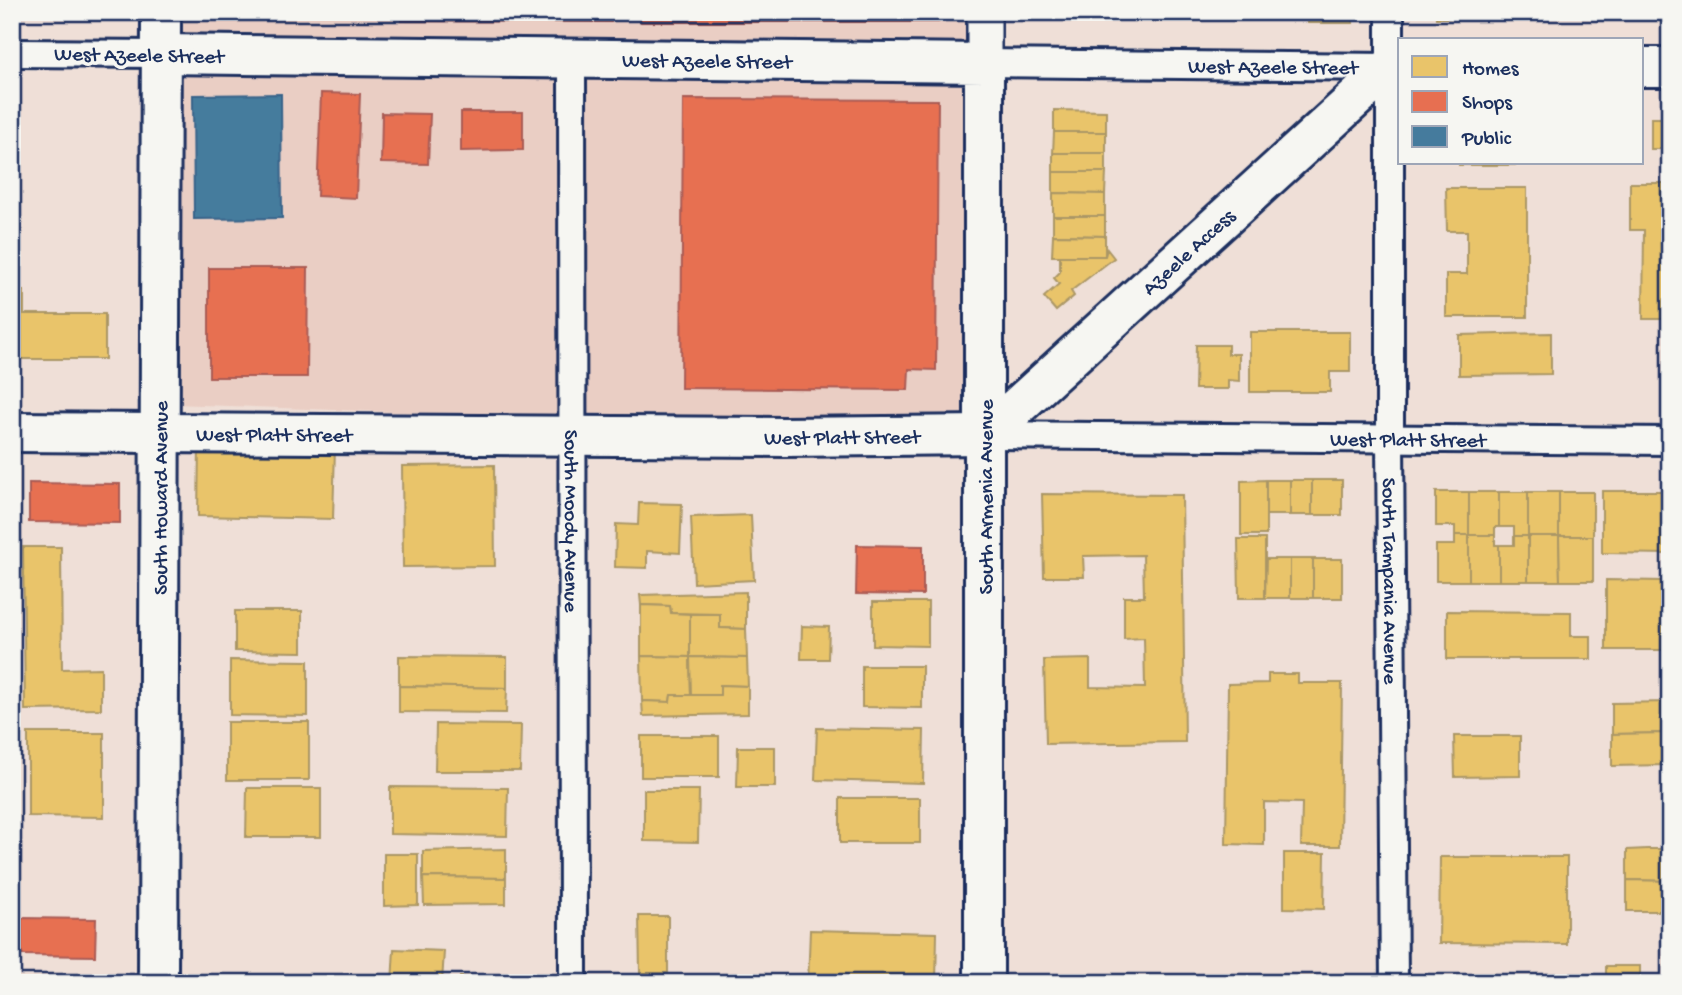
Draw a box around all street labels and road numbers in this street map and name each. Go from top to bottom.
street label: West Azeele Street [54,44,226,72]
street label: West Azeele Street [622,50,794,77]
street label: West Azeele Street [1188,56,1360,83]
street label: Azeele Access [1139,204,1243,302]
street label: South Armenia Avenue [976,398,1001,595]
street label: South Howard Avenue [150,400,176,595]
street label: West Platt Street [196,424,355,450]
street label: West Platt Street [764,427,923,453]
street label: West Platt Street [1330,429,1489,455]
street label: South Moody Avenue [556,430,582,613]
street label: South Tampania Avenue [1374,478,1401,685]

